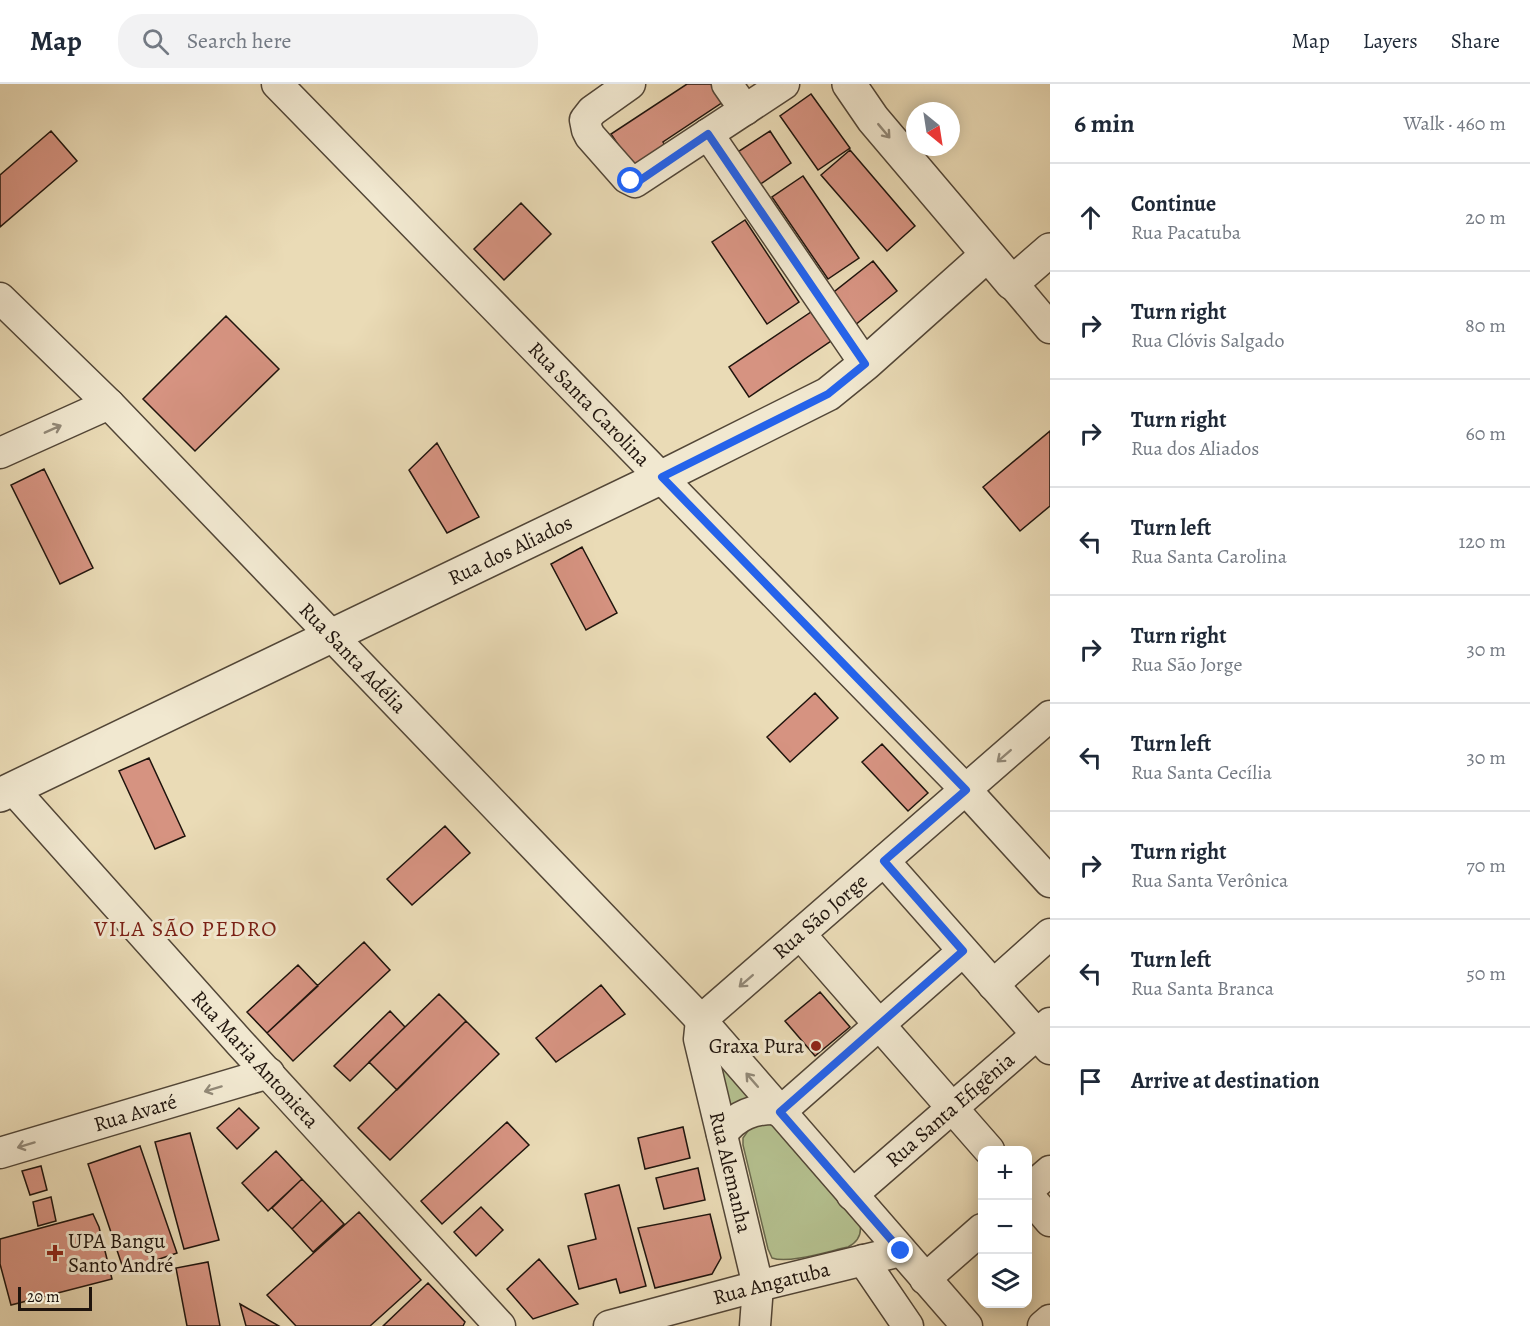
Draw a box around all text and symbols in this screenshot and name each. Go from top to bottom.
search box [118,14,538,68]
text: Map [30,22,82,60]
icon: search [139,25,172,58]
text: Search here [187,26,291,56]
text: Map [1291,27,1330,55]
text: Layers [1363,27,1418,55]
text: Share [1451,27,1500,55]
north arrow [906,102,960,156]
text: 6 min [1074,106,1135,141]
text: Walk · 460 m [1403,110,1506,137]
one-way arrow [877,123,891,138]
route start [617,167,643,193]
text: Continue [1131,189,1216,219]
icon: ahead [1074,201,1107,234]
text: 20 m [1465,204,1506,231]
text: Rua Pacatuba [1131,219,1241,246]
text: Turn right [1131,297,1227,327]
icon: right [1074,309,1107,342]
text: 80 m [1465,312,1506,339]
text: Rua Clóvis Salgado [1131,327,1284,354]
street label: Rua Santa Carolina [522,335,657,473]
text: Turn right [1131,405,1227,435]
icon: right [1074,417,1107,450]
text: 60 m [1466,420,1506,447]
one-way arrow [44,423,62,435]
text: Rua dos Aliados [1131,435,1259,462]
street label: Rua dos Aliados [443,508,577,592]
text: Turn left [1131,513,1211,543]
icon: left [1074,525,1107,558]
text: 120 m [1458,528,1506,555]
text: Rua Santa Carolina [1131,543,1287,570]
street label: Rua Santa Adélia [293,596,413,720]
text: Turn right [1131,621,1227,651]
icon: right [1074,633,1107,666]
text: 30 m [1466,636,1506,663]
text: Rua São Jorge [1131,651,1243,678]
text: Turn left [1131,729,1211,759]
icon: left [1074,741,1107,774]
text: 30 m [1466,744,1506,771]
one-way arrow [997,749,1012,763]
text: Rua Santa Cecília [1131,759,1272,786]
text: Turn right [1131,837,1227,867]
icon: right [1074,849,1107,882]
text: 70 m [1466,852,1506,879]
street label: Rua São Jorge [767,867,874,965]
text: Rua Santa Verônica [1131,867,1288,894]
district label: VILA SÃO PEDRO [93,914,278,944]
text: Turn left [1131,945,1211,975]
icon: left [1074,957,1107,990]
text: 50 m [1466,960,1506,987]
one-way arrow [739,974,754,988]
text: Rua Santa Branca [1131,975,1274,1002]
street label: Rua Maria Antonieta [185,984,326,1134]
place label: Graxa Pura [709,1032,804,1060]
marker: Graxa Pura [809,1039,823,1053]
street label: Rua Santa Efigênia [880,1046,1021,1173]
icon: arrive [1074,1065,1107,1098]
text: Arrive at destination [1131,1066,1320,1096]
one-way arrow [745,1073,759,1088]
one-way arrow [204,1084,223,1095]
street label: Rua Avaré [90,1087,180,1138]
street label: Rua Alemanha [703,1109,759,1236]
one-way arrow [17,1140,36,1151]
map controls [978,1146,1032,1308]
button: + [978,1146,1032,1200]
button: − [978,1200,1032,1254]
place label: UPA Bangu Santo André [68,1227,173,1279]
route end [887,1237,913,1263]
marker: UPA Bangu Santo André [46,1244,64,1262]
button: layers [978,1254,1032,1308]
street label: Rua Angatuba [710,1255,833,1311]
scale bar [18,1284,92,1312]
text: 20 m [27,1286,60,1308]

